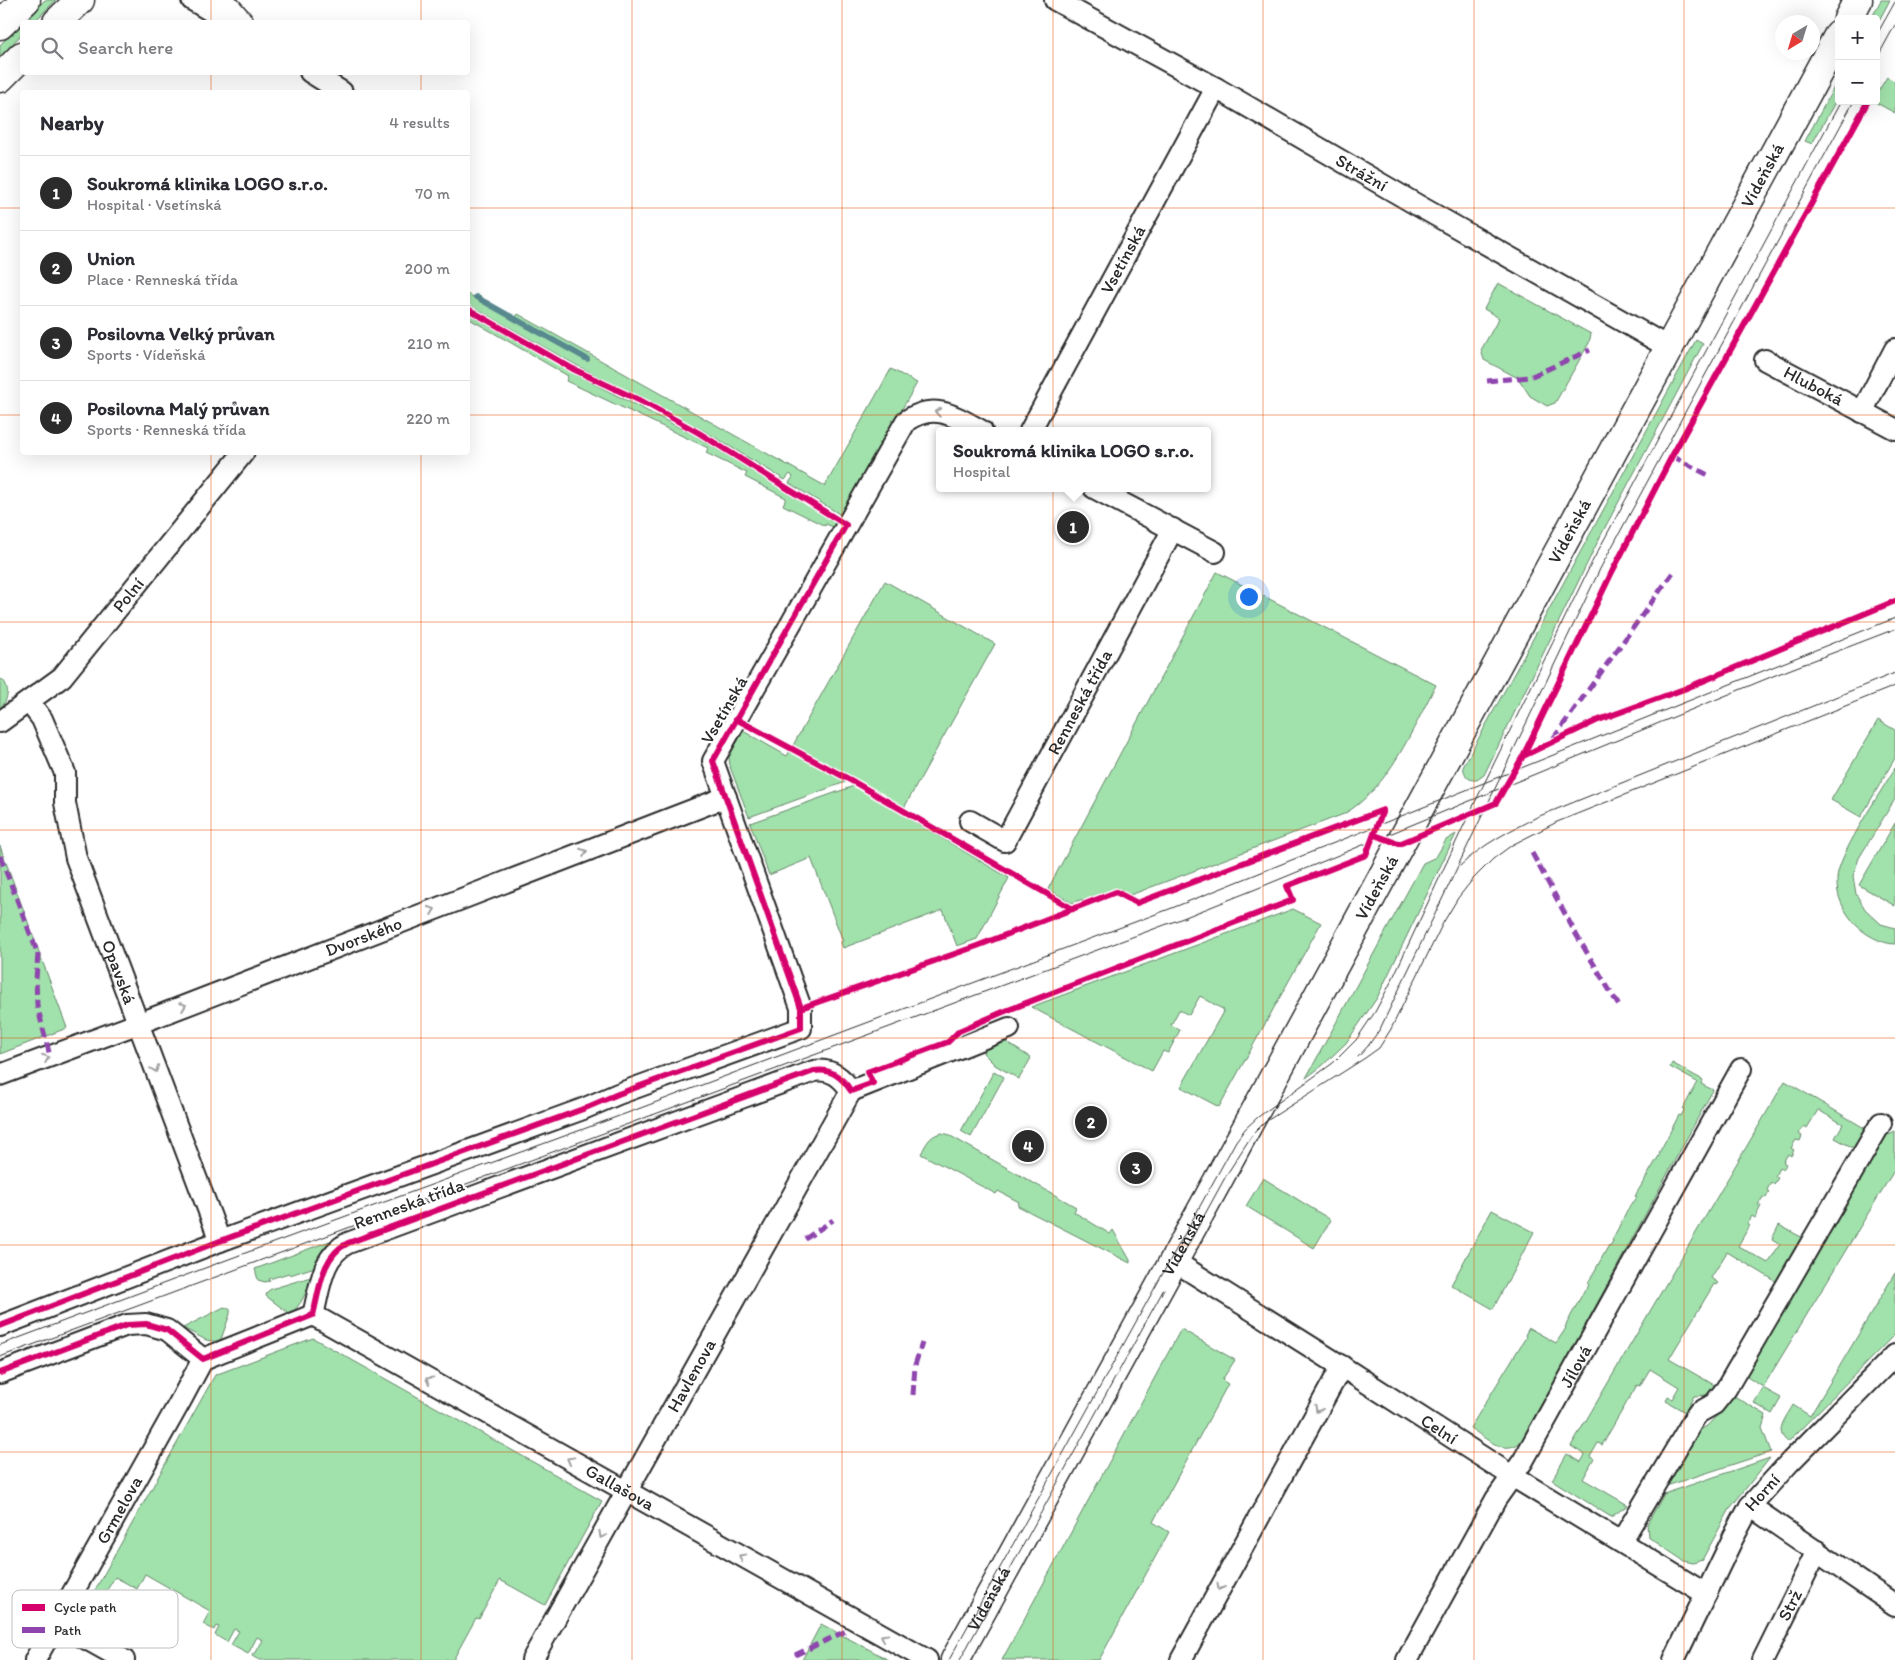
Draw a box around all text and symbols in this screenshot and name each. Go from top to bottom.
north arrow [1775,15,1820,60]
map controls [1835,15,1880,105]
button: + [1835,15,1880,60]
search box [20,20,470,75]
icon: search [38,34,66,62]
text: Search here [78,36,173,59]
button: − [1835,60,1880,105]
text: Nearby [40,110,104,135]
text: 4 results [389,113,450,132]
street label: Vídeňská [1736,139,1789,212]
street label: Strážní [1332,149,1392,197]
text: Soukromá klinika LOGO s.r.o. [87,172,328,195]
text: 1 [52,184,60,203]
text: 70 m [415,184,450,203]
text: Hospital · Vsetínská [87,195,222,214]
street label: Vsetínská [1095,221,1151,298]
text: Union [87,247,135,270]
text: 2 [52,259,60,278]
text: 200 m [405,259,450,278]
text: Place · Renneská třída [87,270,238,289]
text: Posilovna Velký průvan [87,322,275,345]
text: 3 [52,334,60,353]
text: 210 m [407,334,450,353]
text: Sports · Vídeňská [87,345,206,364]
street label: Hluboká [1780,361,1848,411]
text: Posilovna Malý průvan [87,397,269,420]
one-way arrow [933,408,942,418]
text: 4 [51,409,61,428]
text: 220 m [406,409,450,428]
text: Sports · Renneská třída [87,420,246,439]
popup [936,427,1211,492]
text: Soukromá klinika LOGO s.r.o. [953,439,1194,462]
text: Hospital [953,462,1010,481]
street label: Vídeňská [1543,495,1596,568]
pin: 1 [1057,508,1089,546]
street label: Polní [108,573,149,617]
your location [1236,584,1262,610]
street label: Renneská třída [1043,645,1117,759]
street label: Vsetínská [696,672,753,748]
one-way arrow [579,847,588,858]
street label: Vídeňská [1350,851,1403,924]
one-way arrow [428,906,436,916]
street label: Dvorského [322,912,405,962]
street label: Opavská [97,937,141,1008]
one-way arrow [178,1002,187,1013]
one-way arrow [41,1054,49,1064]
one-way arrow [149,1065,159,1073]
pin: 2 [1075,1103,1107,1141]
pin: 4 [1012,1127,1044,1165]
pin: 3 [1120,1149,1152,1187]
street label: Renneská třída [351,1174,468,1234]
street label: Vídeňská [1157,1207,1210,1280]
street label: Havlenova [662,1334,721,1416]
street label: Jílová [1555,1340,1597,1391]
one-way arrow [425,1377,434,1387]
one-way arrow [1314,1404,1324,1413]
street label: Celní [1417,1409,1462,1449]
one-way arrow [566,1457,575,1467]
street label: Gallašova [581,1459,659,1516]
street label: Horní [1740,1469,1785,1516]
street label: Grmelova [91,1472,147,1548]
one-way arrow [599,1529,609,1538]
one-way arrow [738,1553,747,1563]
street label: Vídeňská [962,1562,1016,1635]
one-way arrow [1216,1582,1226,1591]
street label: Strž [1773,1586,1807,1625]
legend [12,1590,178,1648]
text: Cycle path [54,1599,117,1616]
text: Path [54,1622,81,1639]
one-way arrow [880,1633,889,1643]

